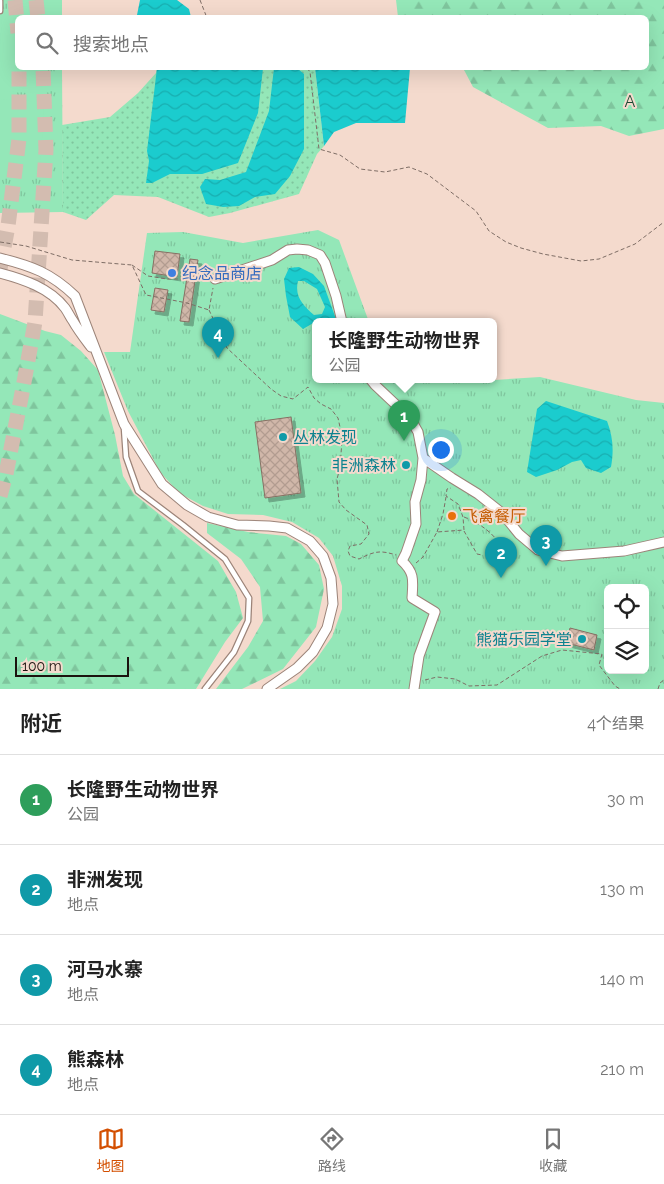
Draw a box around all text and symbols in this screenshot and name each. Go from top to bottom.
search box [15,15,649,70]
icon: search [33,29,61,57]
text: 搜索地点 [73,33,149,55]
park label: A [625,92,636,111]
place label: 纪念品商店 [182,264,262,283]
marker: 纪念品商店 [166,267,178,279]
pin: 4 [202,317,234,358]
popup [312,318,497,383]
text: 长隆野生动物世界 [328,329,481,351]
text: 公园 [328,356,361,375]
pin: 1 [388,400,420,441]
place label: 丛林发现 [293,428,357,447]
marker: 丛林发现 [277,431,289,443]
your location [428,437,454,463]
place label: 非洲森林 [332,456,396,475]
marker: 非洲森林 [400,459,412,471]
place label: 飞禽餐厅 [462,507,526,526]
marker: 飞禽餐厅 [446,510,458,522]
pin: 3 [530,525,562,566]
pin: 2 [485,537,517,578]
map controls [604,584,649,674]
button: locate [604,584,649,629]
button: layers [604,629,649,674]
place label: 熊猫乐园学堂 [476,630,572,649]
marker: 熊猫乐园学堂 [576,633,588,645]
scale bar [15,654,129,677]
text: 100 m [22,658,62,674]
text: 附近 [20,711,62,736]
text: 4个结果 [587,714,644,733]
text: 长隆野生动物世界 [67,778,219,800]
text: 1 [32,790,40,809]
text: 30 m [607,790,644,809]
text: 公园 [67,805,99,824]
text: 非洲发现 [67,868,143,890]
text: 2 [31,880,41,899]
text: 130 m [600,880,644,899]
text: 地点 [67,895,99,914]
text: 河马水寨 [67,958,143,980]
text: 3 [32,970,40,989]
text: 140 m [600,970,644,989]
text: 地点 [67,985,99,1004]
text: 熊森林 [67,1048,124,1070]
text: 4 [31,1060,41,1079]
text: 210 m [600,1060,644,1079]
text: 地点 [67,1075,99,1094]
tab: 地图 [97,1125,125,1175]
tab: 路线 [318,1125,346,1175]
tab: 收藏 [539,1125,567,1175]

